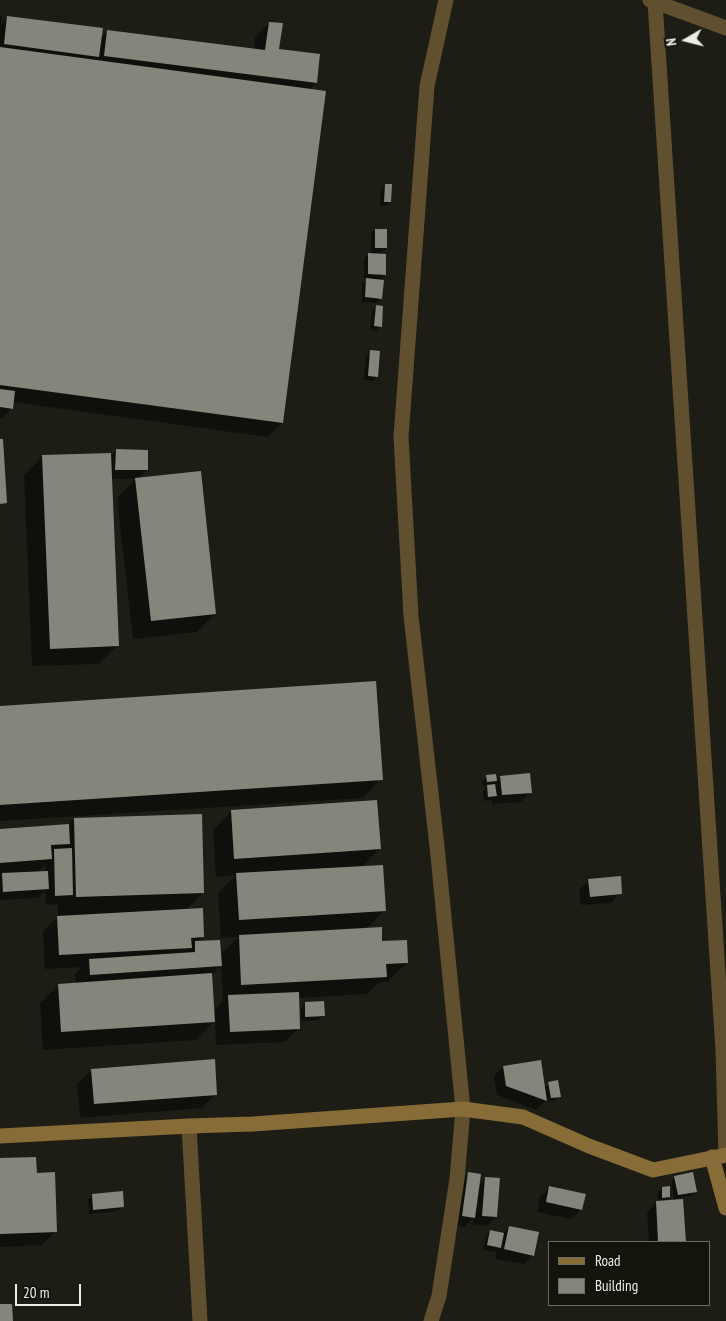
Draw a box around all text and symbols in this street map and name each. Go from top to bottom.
north arrow [661,15,711,65]
text: N [662,37,681,47]
legend [548,1241,711,1306]
text: Road [595,1251,621,1270]
scale bar [18,1274,84,1306]
text: Building [595,1276,638,1295]
text: 20 m [23,1283,49,1302]

